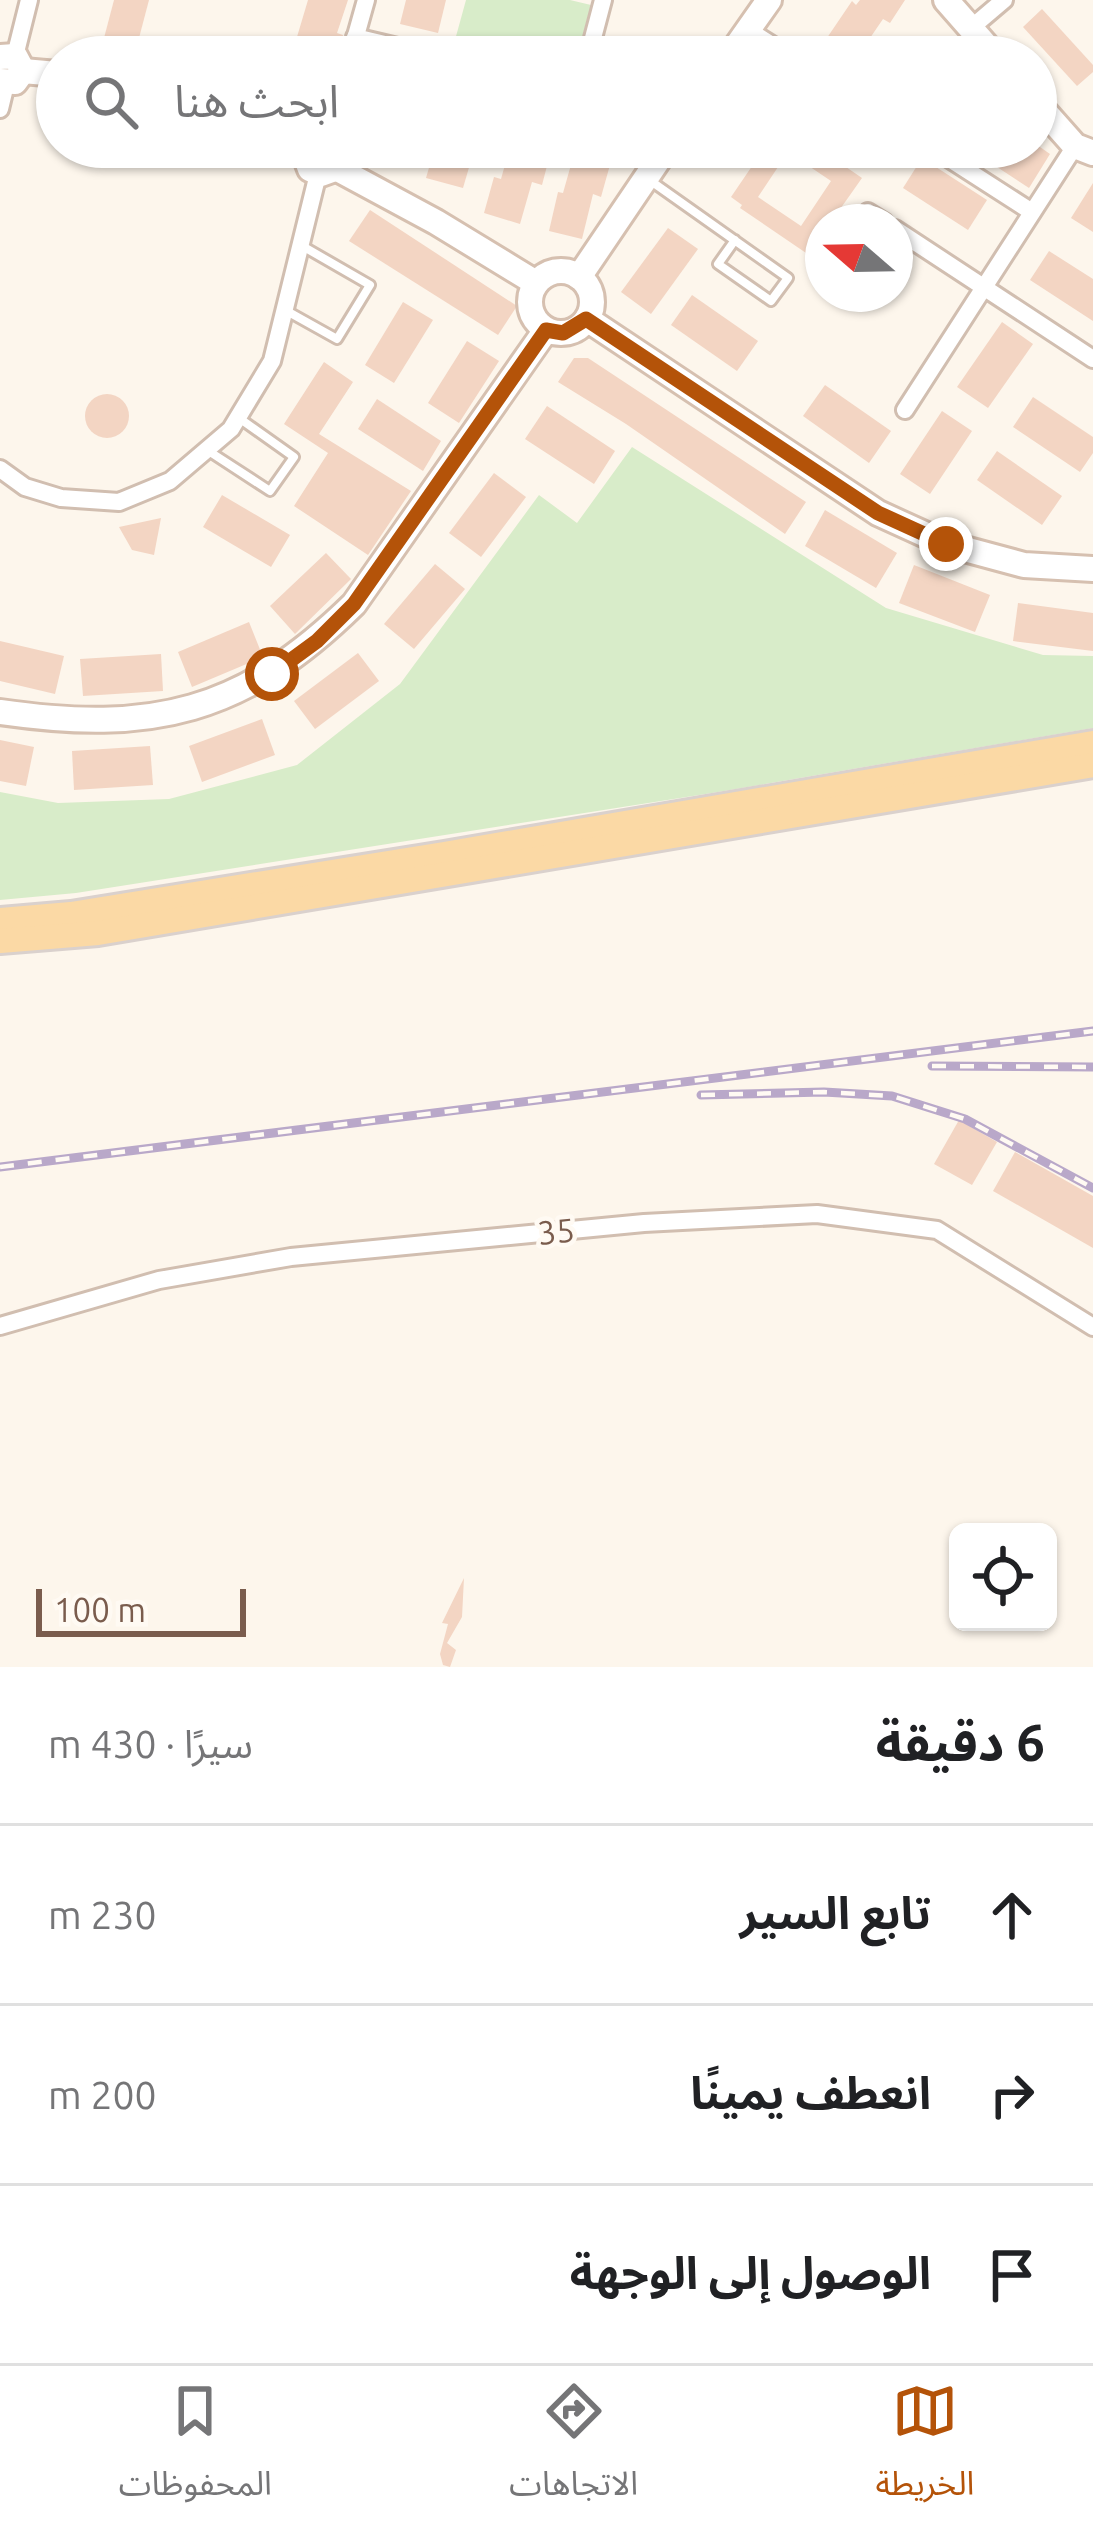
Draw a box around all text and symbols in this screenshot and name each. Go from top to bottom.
search box [36,36,1057,168]
icon: search [78,69,144,135]
text: ابحث هنا [174,75,339,126]
north arrow [805,204,913,312]
route end [919,517,973,571]
route start [245,647,299,701]
street label: 35 [535,1210,576,1251]
map controls [949,1523,1057,1631]
button: locate [949,1523,1057,1631]
scale bar [36,1583,246,1636]
text: 100 m [54,1591,146,1628]
text: 6 دقيقة [876,1713,1045,1771]
text: سيرًا · 430 m [48,1722,253,1765]
icon: ahead [979,1882,1045,1948]
text: تابع السير [740,1887,931,1938]
text: 230 m [48,1893,157,1936]
icon: right [979,2062,1045,2128]
text: انعطف يمينًا [690,2067,931,2118]
text: 200 m [48,2073,157,2116]
icon: arrive [979,2242,1045,2308]
text: الوصول إلى الوجهة [570,2247,931,2298]
tab: المحفوظات [119,2378,272,2519]
tab: الاتجاهات [509,2378,638,2519]
tab: الخريطة [875,2378,974,2519]

